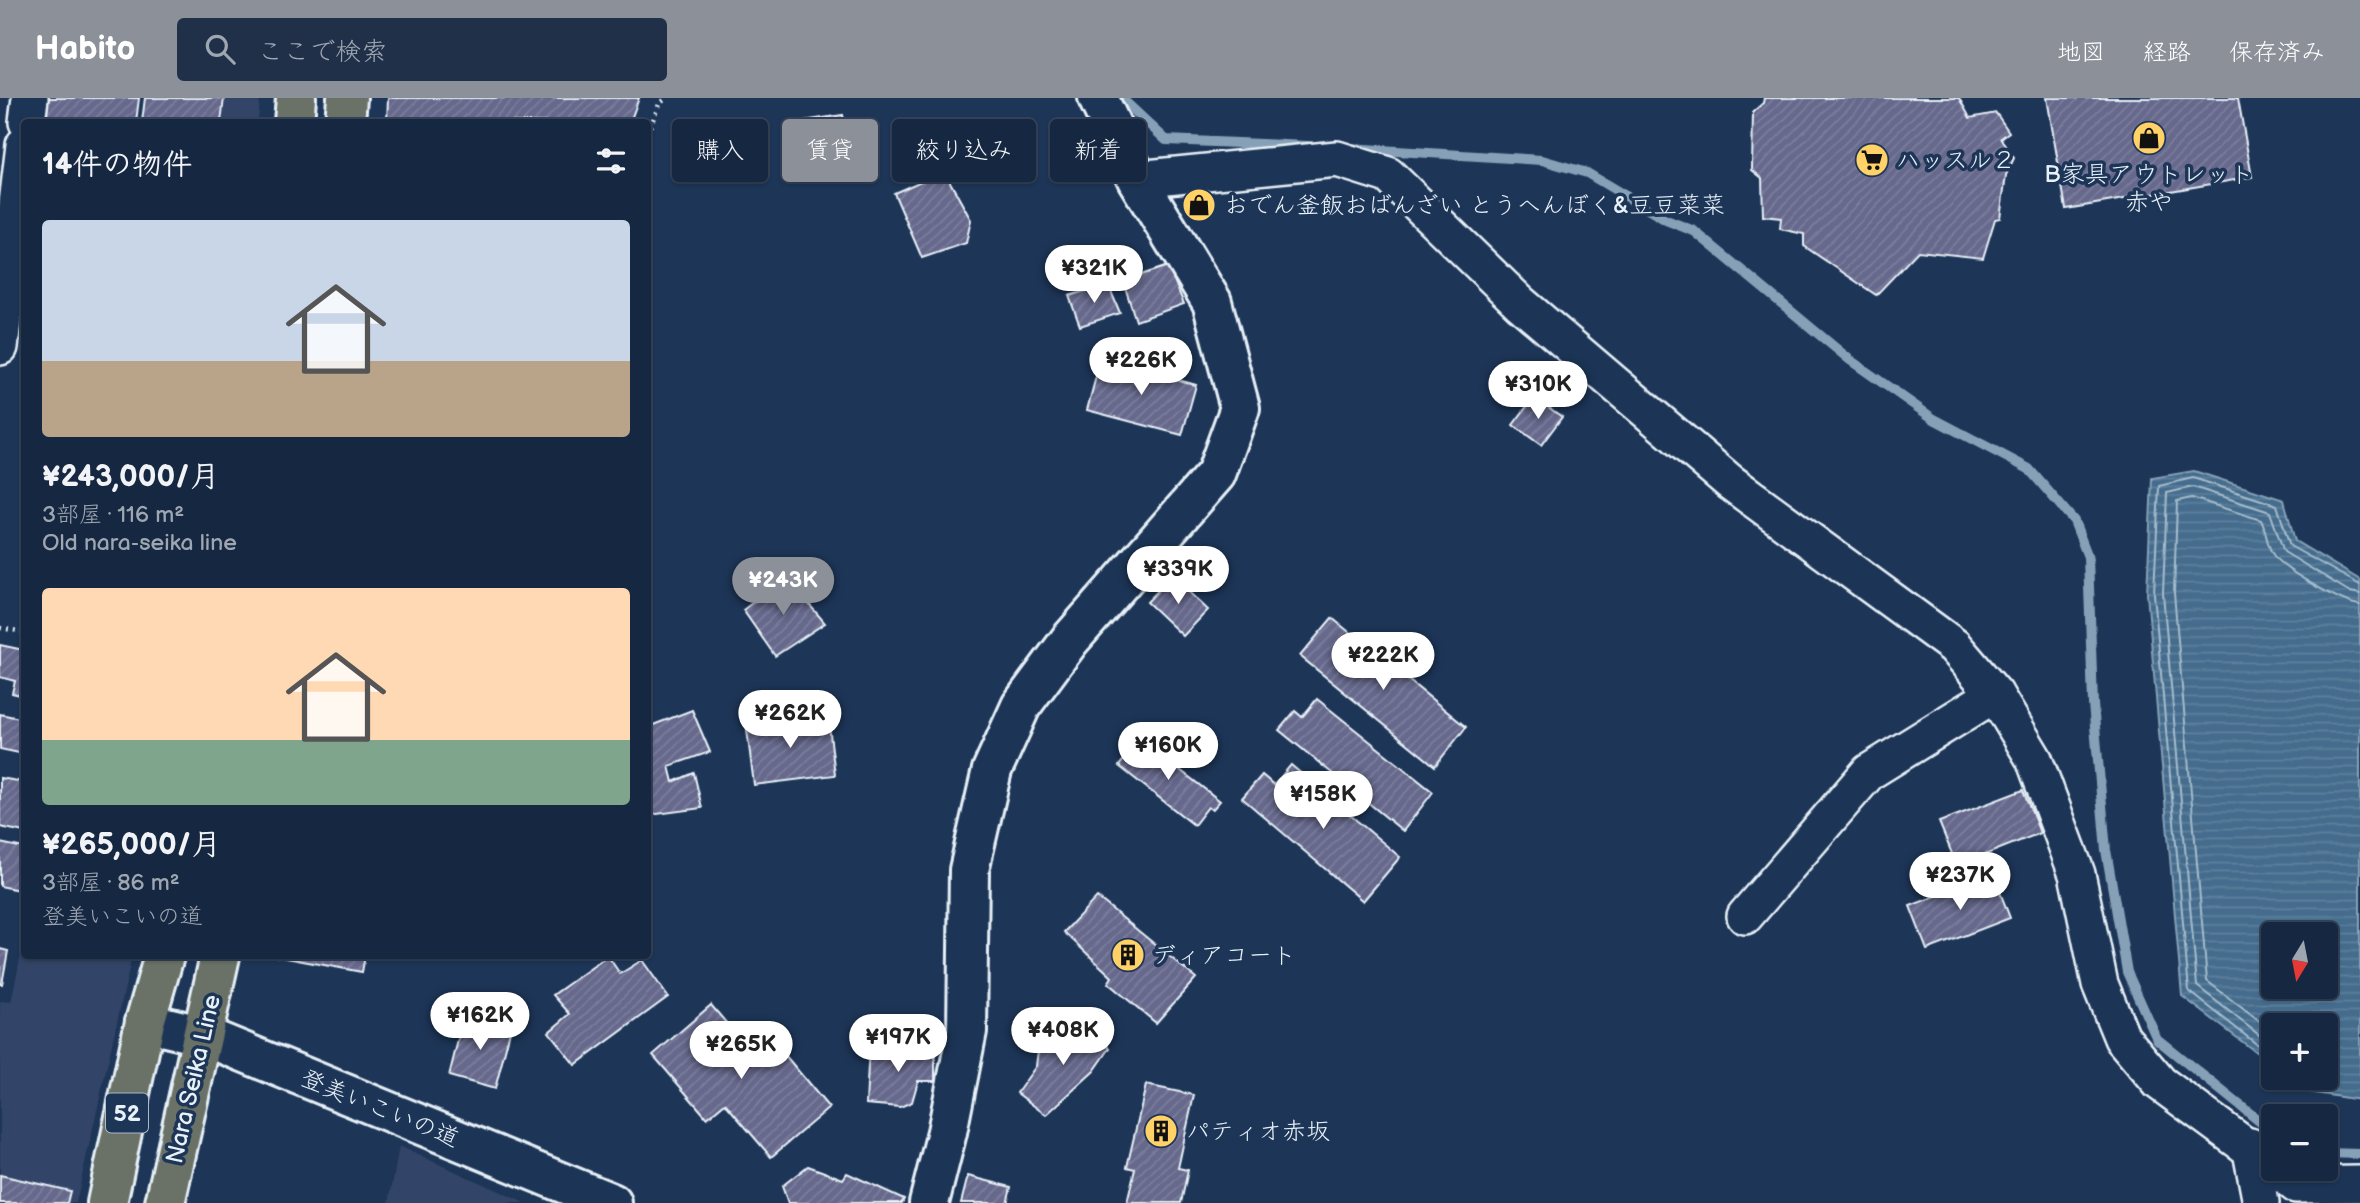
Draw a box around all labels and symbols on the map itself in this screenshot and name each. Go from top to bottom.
shop icon: B家具アウトレット 赤や [2130,119,2168,157]
supermarket icon: ハッスル２ [1853,141,1891,179]
place label: ハッスル２ [1896,146,2016,175]
place label: B家具アウトレット 赤や [2044,160,2254,217]
shop icon: おでん釜飯おばんざい とうへんぼく&豆豆菜菜 [1180,186,1218,224]
place label: おでん釜飯おばんざい とうへんぼく&豆豆菜菜 [1224,191,1725,220]
pin: ¥321K [1045,246,1143,305]
pin: ¥226K [1092,338,1190,397]
pin: ¥310K [1489,362,1587,421]
pin: ¥339K [1129,546,1227,606]
pin: ¥243K [734,558,832,617]
pin: ¥222K [1334,632,1432,692]
pin: ¥262K [741,690,839,750]
pin: ¥160K [1119,722,1217,782]
pin: ¥158K [1274,772,1372,831]
pin: ¥237K [1911,852,2009,912]
north arrow [2261,922,2338,999]
building icon: ディアコート [1109,936,1147,974]
place label: ディアコート [1152,941,1296,970]
street label: Nara Seika Line [160,992,227,1166]
pin: ¥162K [431,992,529,1052]
pin: ¥408K [1014,1007,1112,1067]
pin: ¥197K [849,1014,947,1074]
pin: ¥265K [692,1021,790,1081]
street label: 登美いこいの道 [296,1064,463,1153]
road number: 52 [106,1094,148,1132]
building icon: パティオ赤坂 [1142,1112,1180,1150]
place label: パティオ赤坂 [1186,1117,1330,1146]

